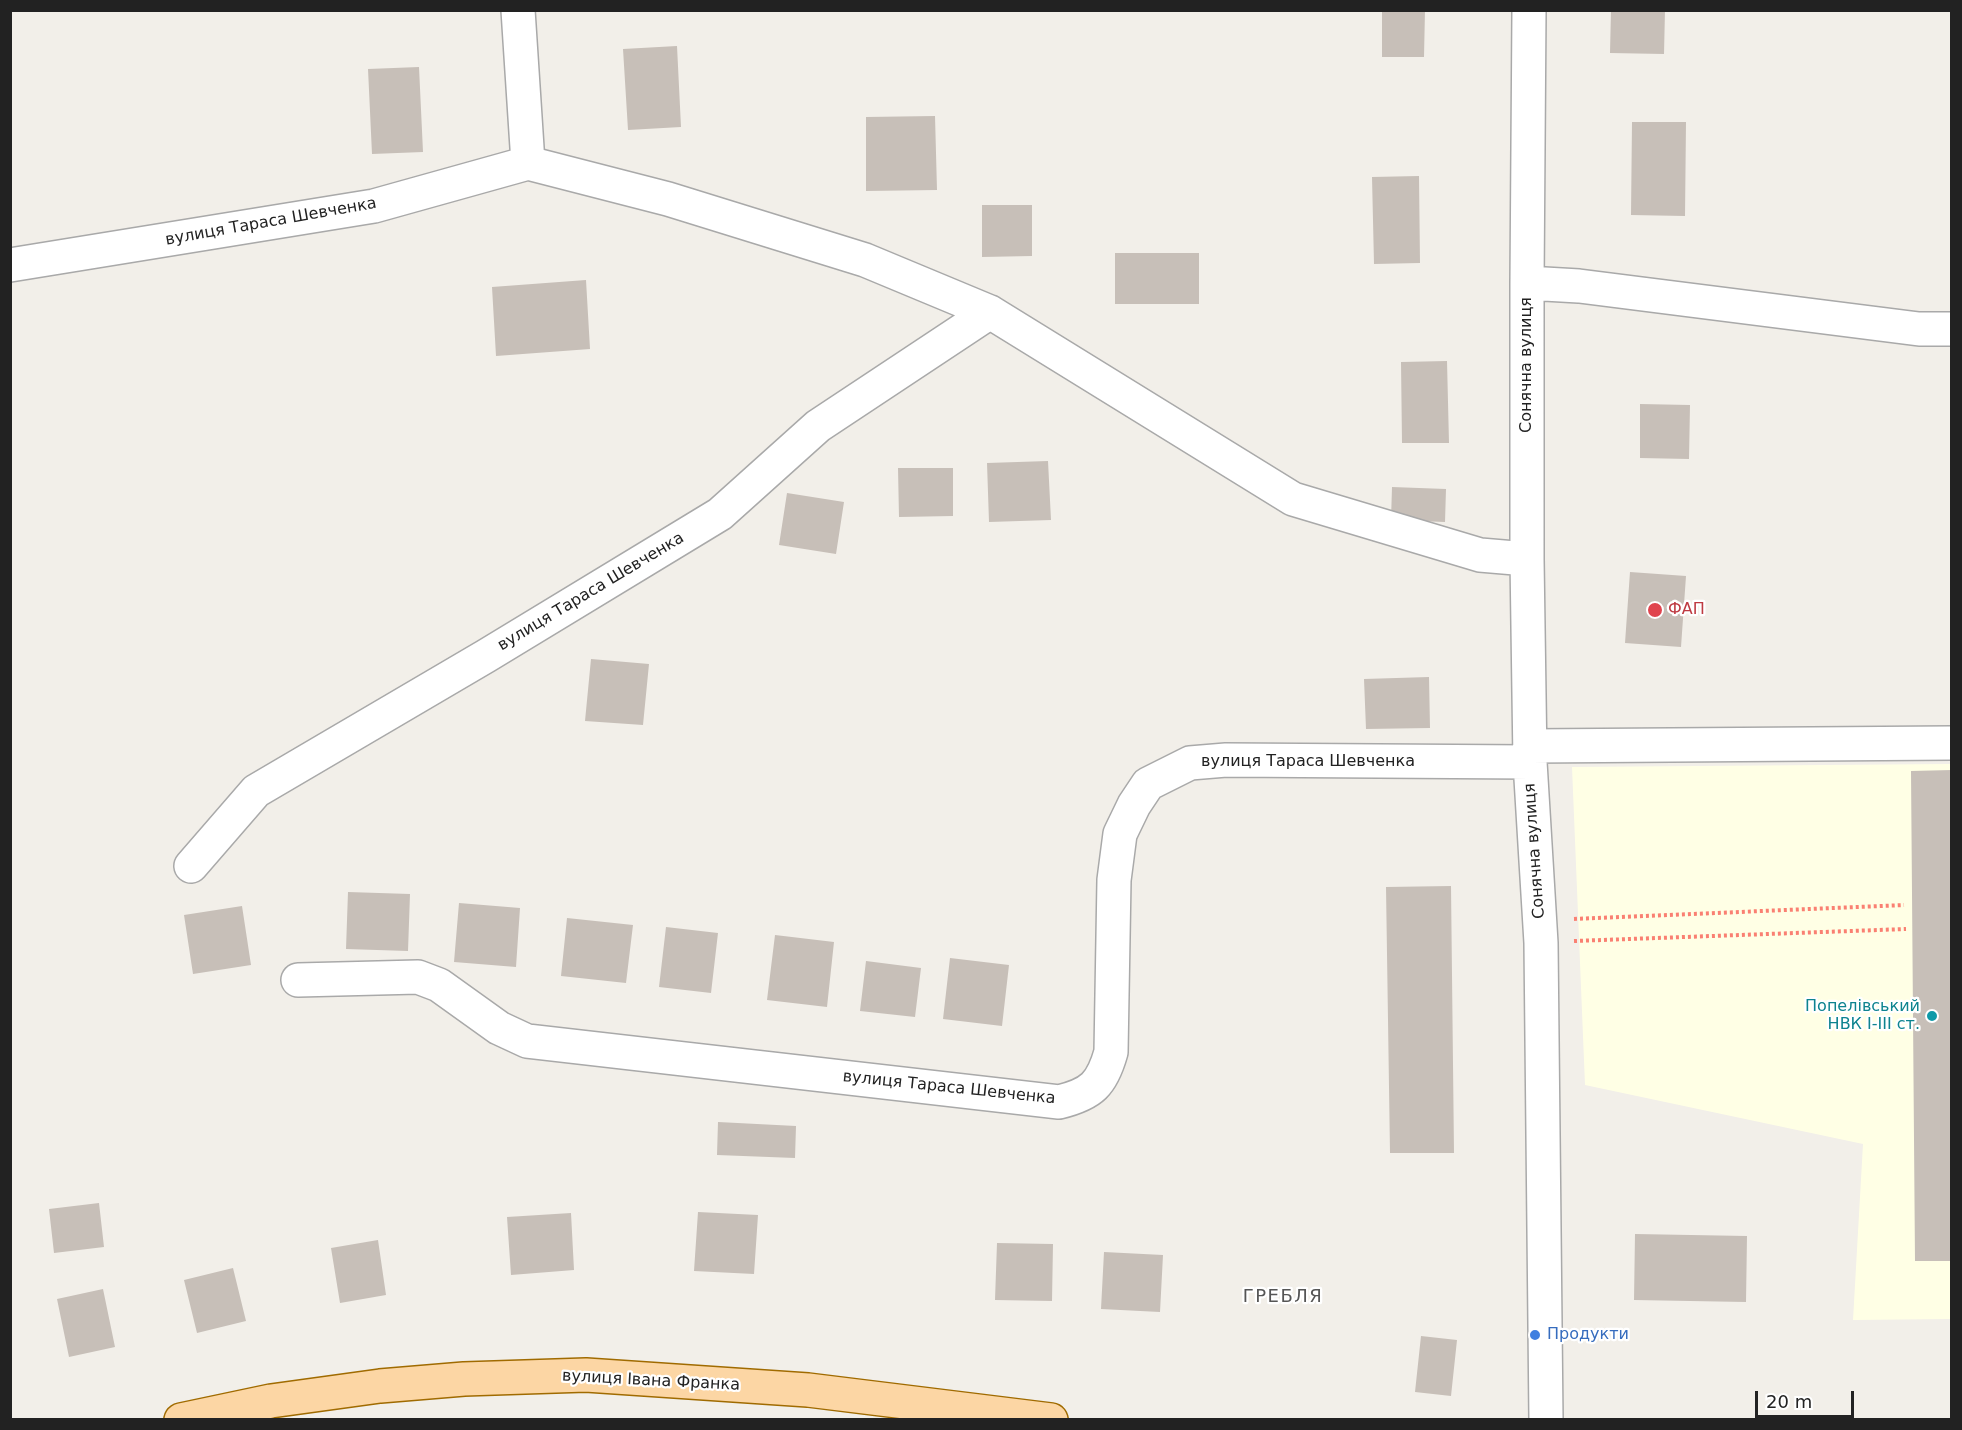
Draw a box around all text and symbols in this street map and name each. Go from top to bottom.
street label: вулиця Тараса Шевченка [164,194,378,250]
street label: Сонячна вулиця [1517,297,1537,433]
street label: вулиця Тараса Шевченка [494,529,688,655]
place label: ФАП [1668,600,1705,620]
marker: ФАП [1646,601,1664,619]
street label: вулиця Тараса Шевченка [1201,752,1415,772]
street label: Сонячна вулиця [1521,783,1549,919]
place label: Попелівський НВК І-ІІІ ст. [1805,997,1920,1035]
marker: Попелівський НВК І-ІІІ ст. [1925,1009,1939,1023]
street label: вулиця Тараса Шевченка [842,1067,1056,1109]
district label: ГРЕБЛЯ [1243,1286,1323,1308]
place label: Продукти [1547,1325,1629,1345]
marker: Продукти [1528,1328,1542,1342]
street label: вулиця Івана Франка [562,1367,740,1395]
scale bar [1758,1379,1857,1417]
text: 20 m [1766,1391,1812,1412]

